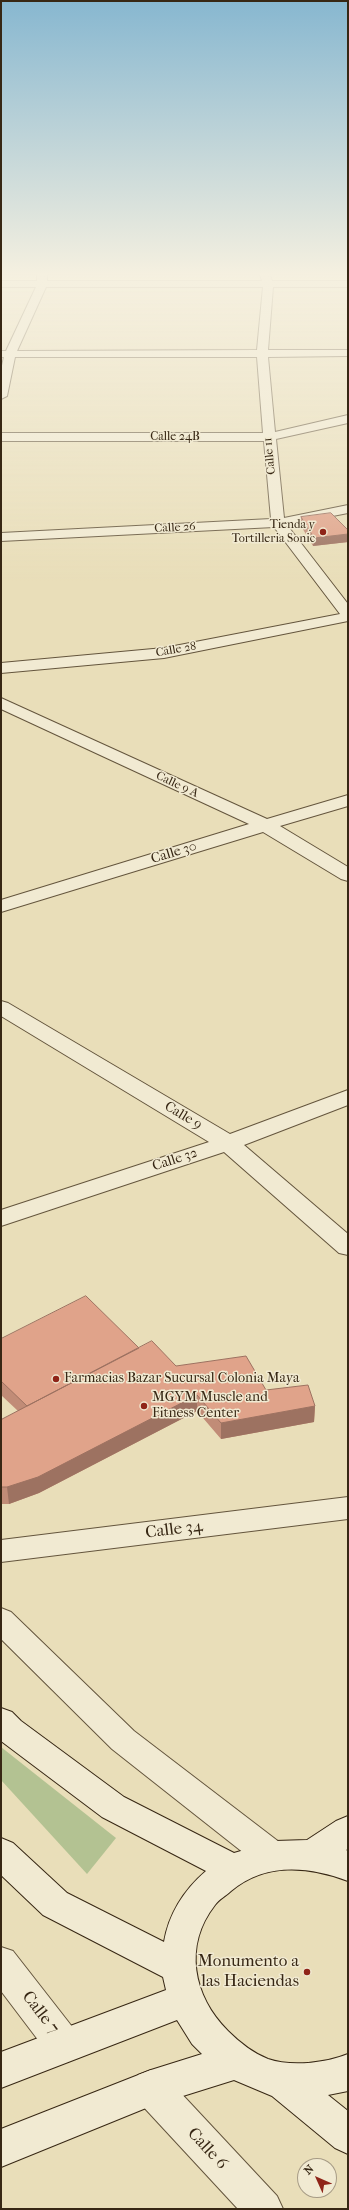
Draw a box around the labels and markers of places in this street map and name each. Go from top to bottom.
place label: Tienda y Tortilleria Sonic [232,518,315,546]
marker: Tienda y Tortilleria Sonic [318,527,328,537]
place label: Farmacias Bazar Sucursal Colonia Maya [64,1371,299,1387]
marker: Farmacias Bazar Sucursal Colonia Maya [51,1374,61,1384]
place label: MGYM Muscle and Fitness Center [152,1390,268,1422]
marker: MGYM Muscle and Fitness Center [139,1401,149,1411]
place label: Monumento a las Haciendas [197,1952,299,1992]
marker: Monumento a las Haciendas [302,1967,312,1977]

